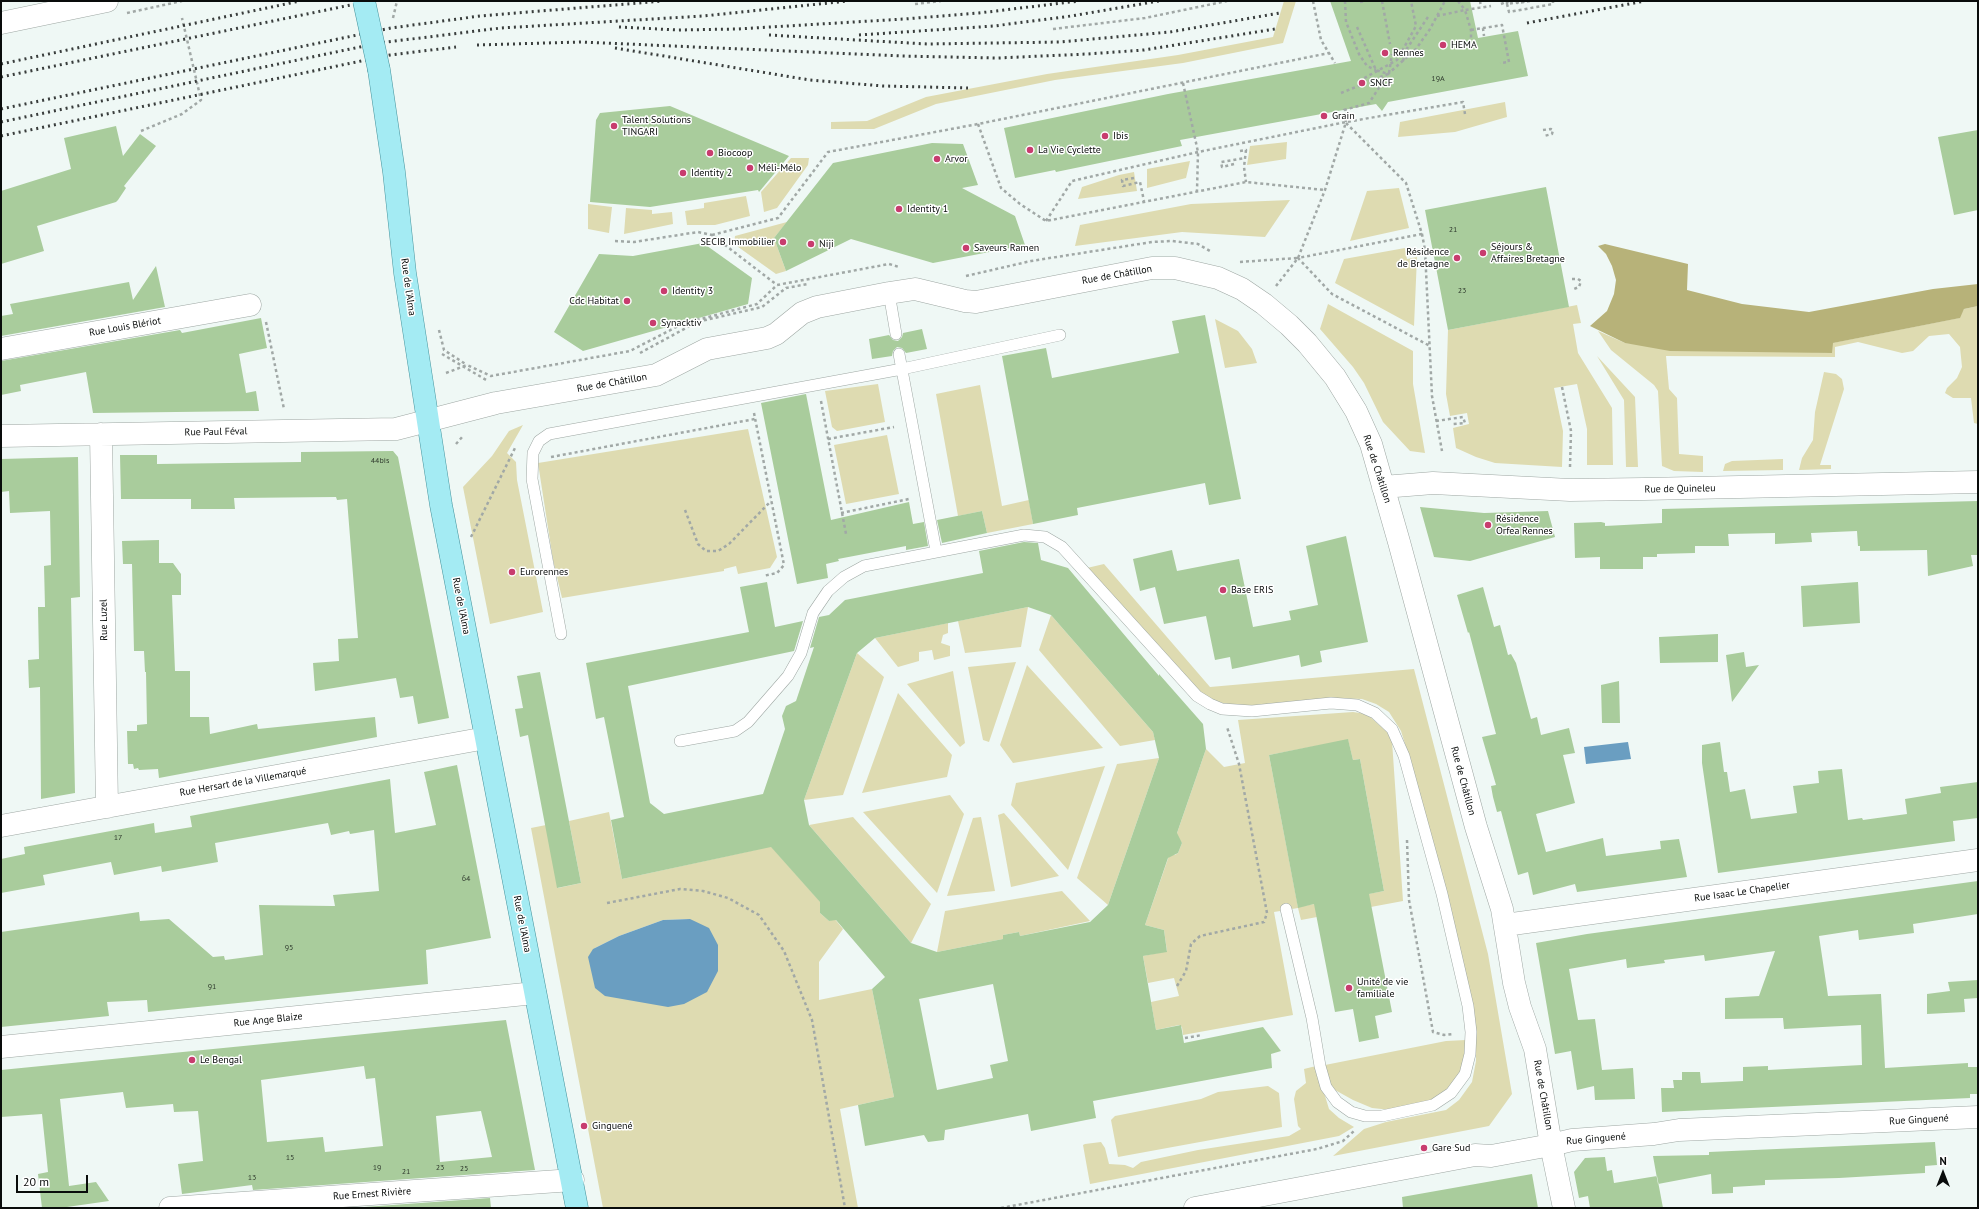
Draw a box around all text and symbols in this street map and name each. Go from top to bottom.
place label: HEMA [1451,39,1477,51]
marker: HEMA [1438,40,1448,50]
place label: Rennes [1393,47,1424,59]
marker: Rennes [1380,48,1390,58]
house number: 19A [1431,74,1445,84]
place label: SNCF [1370,77,1393,89]
marker: SNCF [1357,78,1367,88]
place label: Grain [1332,110,1355,122]
marker: Grain [1319,111,1329,121]
place label: Talent Solutions TINGARI [622,114,691,138]
marker: Talent Solutions TINGARI [609,121,619,131]
place label: Ibis [1113,130,1128,142]
marker: Ibis [1100,131,1110,141]
place label: La Vie Cyclette [1038,144,1101,156]
marker: La Vie Cyclette [1025,145,1035,155]
place label: Biocoop [718,147,752,159]
marker: Biocoop [705,148,715,158]
place label: Arvor [945,153,968,165]
marker: Arvor [932,154,942,164]
place label: Méli-Mélo [758,162,801,174]
marker: Méli-Mélo [745,163,755,173]
place label: Identity 2 [691,167,732,179]
marker: Identity 2 [678,168,688,178]
place label: Identity 1 [907,203,948,215]
marker: Identity 1 [894,204,904,214]
house number: 21 [1449,225,1457,235]
place label: SECIB Immobilier [701,236,775,248]
marker: SECIB Immobilier [778,237,788,247]
place label: Niji [819,238,834,250]
marker: Niji [806,239,816,249]
place label: Séjours & Affaires Bretagne [1491,241,1565,264]
place label: Saveurs Ramen [974,242,1039,254]
marker: Saveurs Ramen [961,243,971,253]
place label: Résidence de Bretagne [1397,246,1449,270]
marker: Séjours & Affaires Bretagne [1478,248,1488,258]
marker: Résidence de Bretagne [1452,253,1462,263]
street label: Rue de l'Alma [398,258,418,316]
street label: Rue de Châtillon [1081,263,1153,287]
place label: Identity 3 [672,285,713,297]
marker: Identity 3 [659,286,669,296]
house number: 23 [1458,286,1466,296]
place label: Cdc Habitat [569,295,619,307]
marker: Cdc Habitat [622,296,632,306]
street label: Rue Louis Blériot [88,315,162,339]
place label: Synacktiv [661,317,702,329]
marker: Synacktiv [648,318,658,328]
street label: Rue de Châtillon [576,371,648,395]
street label: Rue Paul Féval [184,425,248,439]
street label: Rue de Châtillon [1360,433,1394,505]
house number: 44bis [371,456,389,466]
street label: Rue de Quineleu [1644,482,1716,496]
place label: Résidence Orfea Rennes [1496,513,1553,536]
marker: Résidence Orfea Rennes [1483,520,1493,530]
place label: Eurorennes [520,566,568,578]
marker: Eurorennes [507,567,517,577]
street label: Rue de l'Alma [450,576,472,636]
place label: Base ERIS [1231,584,1273,596]
marker: Base ERIS [1218,585,1228,595]
street label: Rue Luzel [98,599,110,641]
street label: Rue de Châtillon [1448,745,1478,817]
street label: Rue Hersart de la Villemarqué [179,765,307,799]
house number: 17 [114,833,122,843]
house number: 64 [462,874,470,884]
street label: Rue Isaac Le Chapelier [1694,879,1790,905]
street label: Rue de l'Alma [511,894,533,954]
house number: 95 [285,943,293,953]
place label: Unité de vie familiale [1357,976,1408,1000]
house number: 91 [208,982,216,992]
marker: Unité de vie familiale [1344,983,1354,993]
street label: Rue Ange Blaize [233,1010,303,1030]
place label: Le Bengal [200,1054,242,1066]
marker: Le Bengal [187,1055,197,1065]
street label: Rue de Châtillon [1531,1059,1555,1131]
street label: Rue Ginguené [1889,1112,1949,1128]
place label: Ginguené [592,1120,633,1132]
marker: Ginguené [579,1121,589,1131]
street label: Rue Ginguené [1566,1130,1626,1148]
place label: Gare Sud [1432,1142,1470,1154]
marker: Gare Sud [1419,1143,1429,1153]
house number: 15 [286,1153,294,1163]
north arrow [1923,1153,1963,1193]
text: N [1939,1154,1947,1168]
house number: 19 [373,1163,381,1173]
house number: 23 [436,1163,444,1173]
house number: 25 [460,1164,468,1174]
scale bar [18,1167,90,1193]
house number: 21 [402,1167,410,1177]
house number: 13 [248,1173,256,1183]
text: 20 m [23,1174,49,1189]
street label: Rue Ernest Rivière [333,1185,411,1203]

